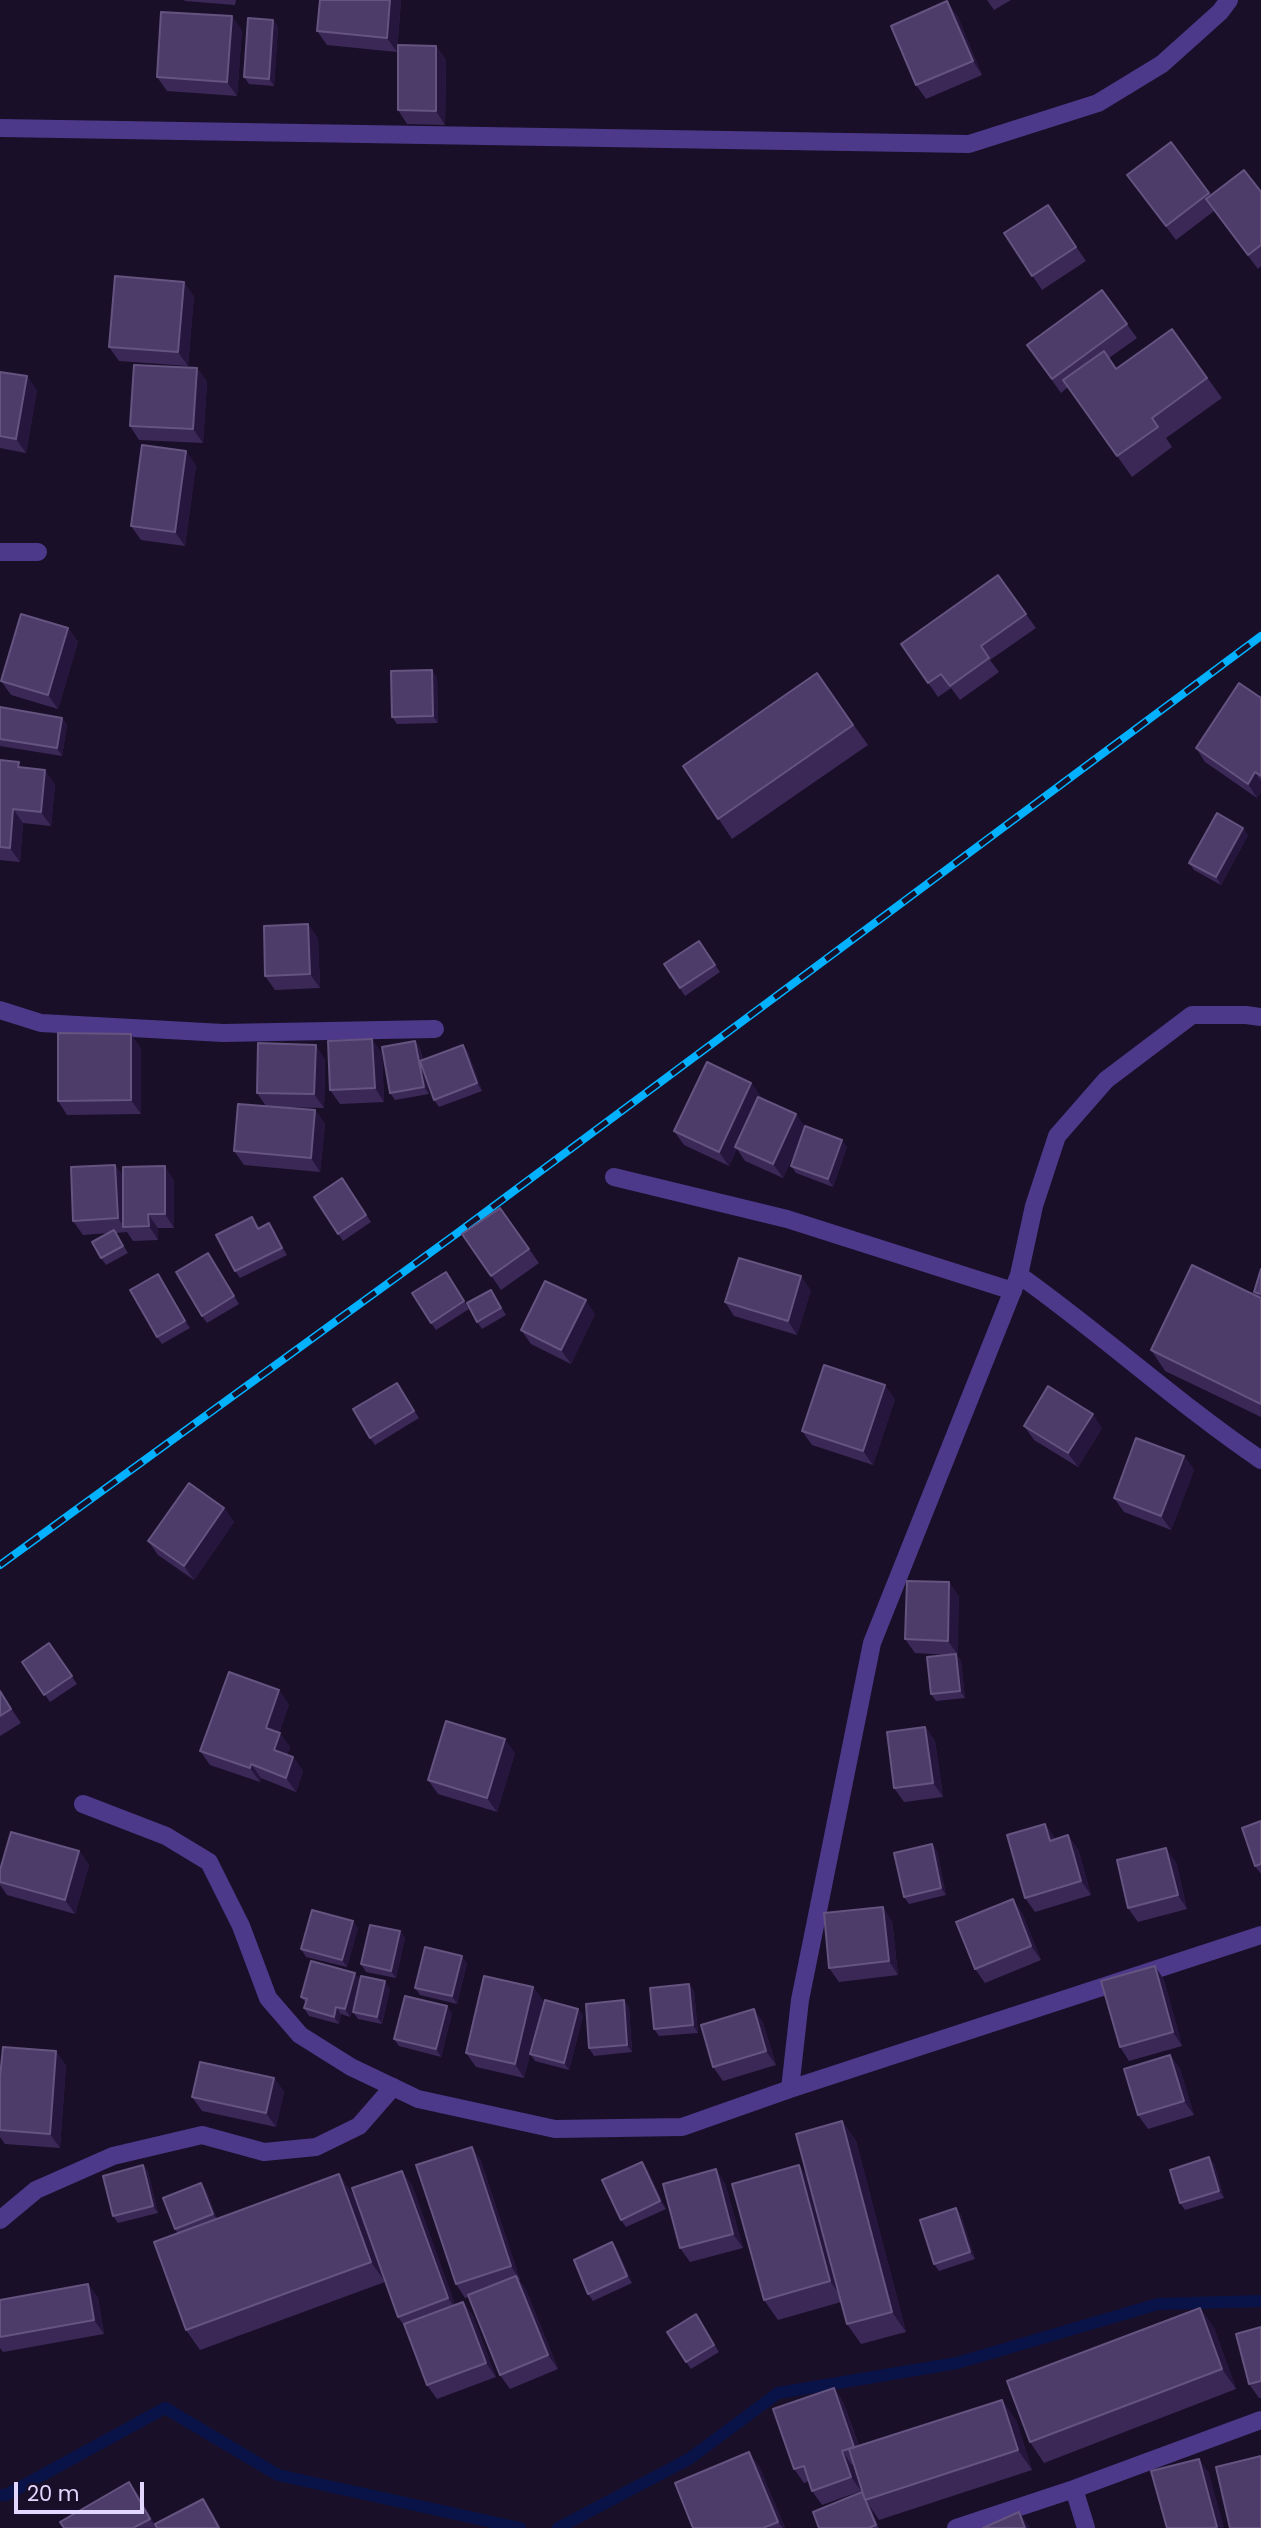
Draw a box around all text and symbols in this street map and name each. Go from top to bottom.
scale bar [18,2468,147,2512]
text: 20 m [27,2479,80,2508]

